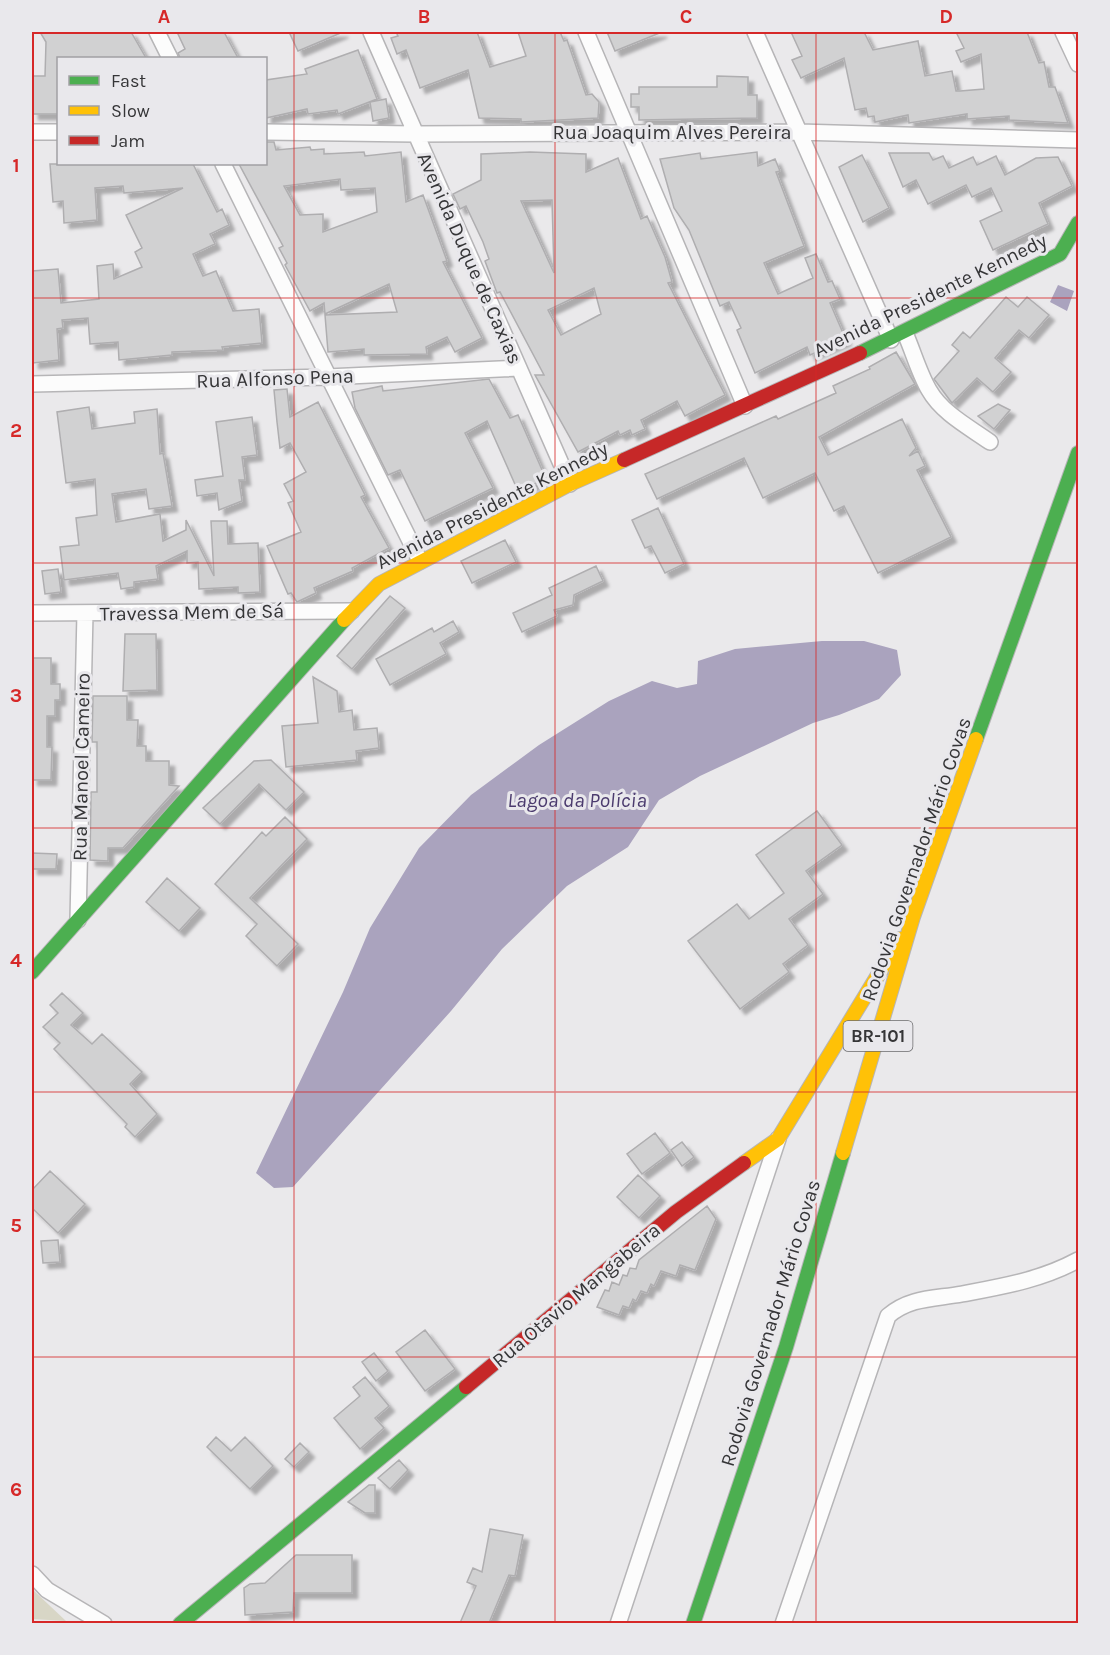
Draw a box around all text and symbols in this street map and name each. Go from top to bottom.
text: A [158,5,171,28]
text: B [418,5,430,28]
text: C [680,5,692,28]
text: D [939,5,953,28]
legend [57,57,267,165]
text: Fast [111,70,146,92]
text: Slow [111,100,150,122]
street label: Rua Joaquim Alves Pereira [552,121,792,144]
text: Jam [111,130,145,152]
street label: Avenida Duque de Caxias [412,149,527,367]
text: 1 [12,154,20,177]
street label: Avenida Presidente Kennedy [810,229,1051,362]
street label: Rua Alfonso Pena [196,364,354,393]
text: 2 [10,419,22,442]
street label: Avenida Presidente Kennedy [373,437,612,574]
street label: Travessa Mem de Sá [100,599,284,626]
street label: Rua Manoel Cameiro [68,673,95,861]
text: 3 [10,684,22,707]
street label: Rodovia Governador Mário Covas [857,714,976,1004]
water label: Lagoa da Polícia [507,788,647,812]
text: 4 [10,949,22,972]
road number: BR-101 [844,1021,912,1051]
street label: Rodovia Governador Mário Covas [716,1177,825,1469]
text: 5 [10,1214,22,1237]
street label: Rua Otavio Mangabeira [488,1218,665,1372]
text: 6 [10,1478,22,1501]

